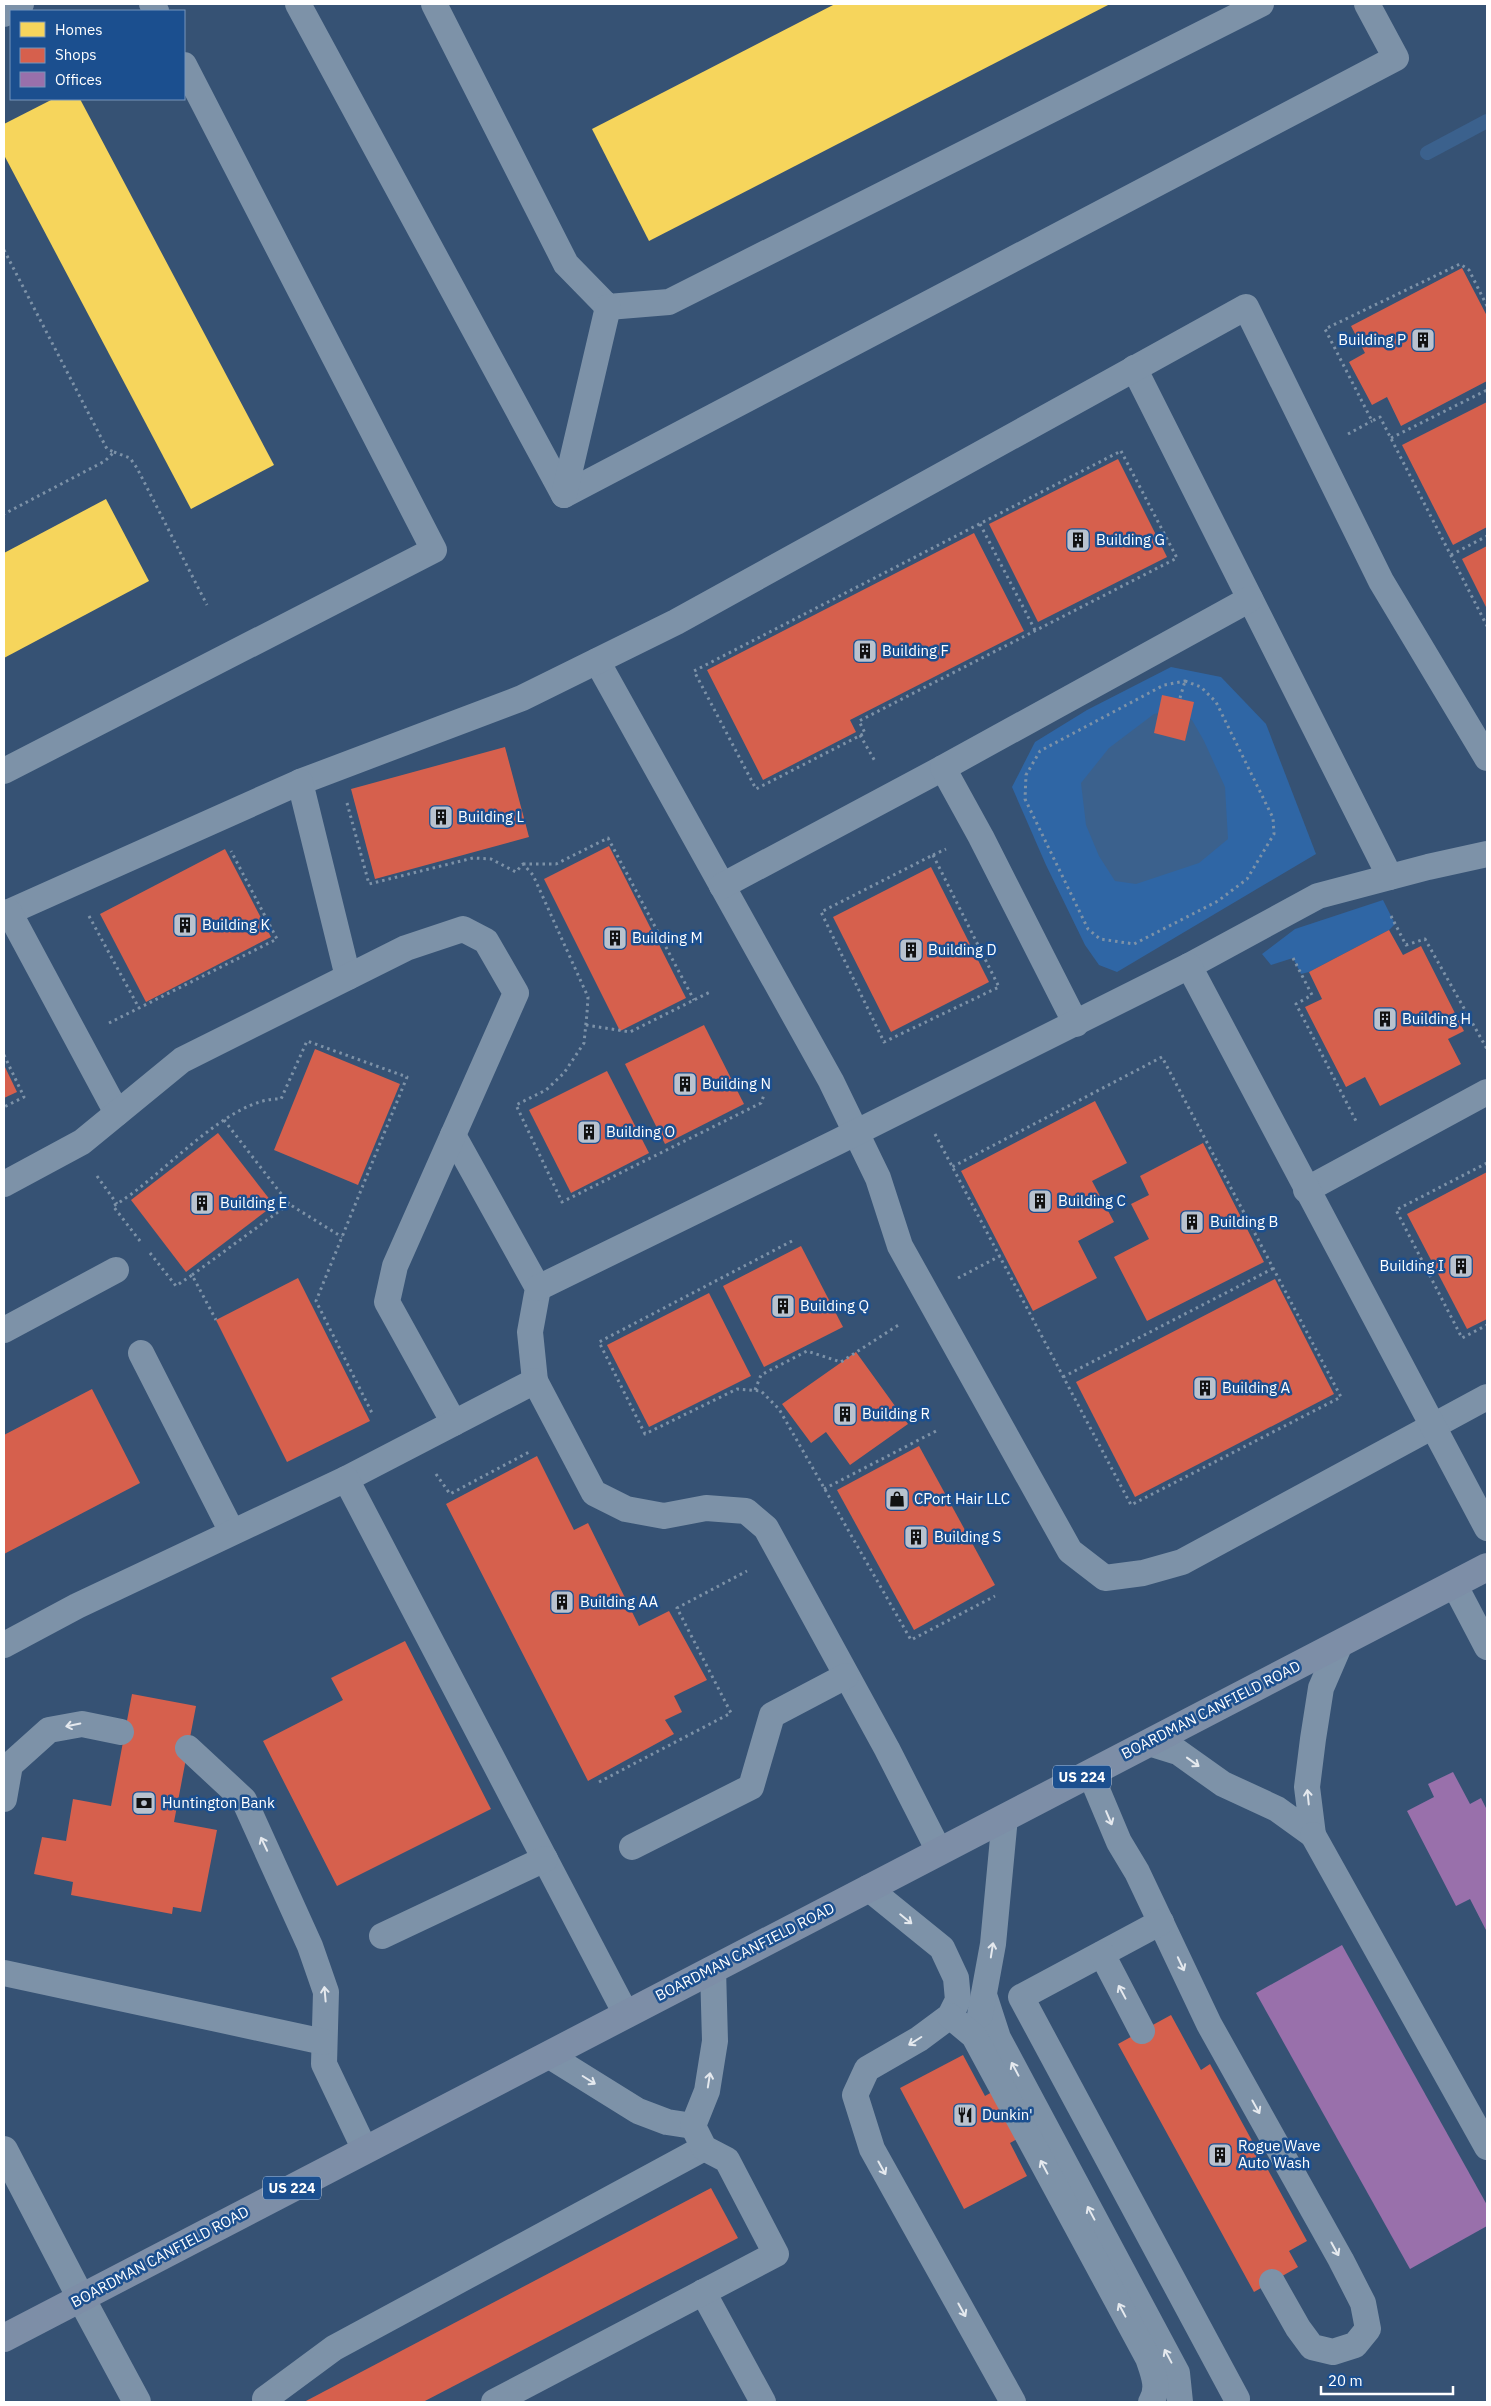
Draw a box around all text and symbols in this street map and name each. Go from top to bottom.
legend [10,10,185,100]
text: Homes [55,20,103,39]
text: Shops [55,45,97,64]
text: Offices [55,70,102,89]
building icon: Building P [1410,327,1436,353]
place label: Building P [1338,330,1406,349]
building icon: Building G [1065,527,1091,553]
place label: Building G [1096,530,1165,549]
building icon: Building F [852,638,878,664]
place label: Building F [882,641,949,660]
building icon: Building L [428,804,454,830]
place label: Building L [458,807,525,826]
building icon: Building K [172,912,198,938]
place label: Building K [202,915,271,934]
building icon: Building M [602,925,628,951]
place label: Building M [632,928,703,947]
building icon: Building D [898,937,924,963]
place label: Building D [928,940,997,959]
building icon: Building H [1372,1006,1398,1032]
place label: Building H [1402,1009,1471,1028]
building icon: Building N [672,1071,698,1097]
place label: Building N [702,1074,771,1093]
building icon: Building O [576,1119,602,1145]
place label: Building O [606,1122,675,1141]
building icon: Building C [1027,1188,1053,1214]
building icon: Building E [189,1190,215,1216]
place label: Building C [1058,1191,1126,1210]
place label: Building E [220,1193,287,1212]
building icon: Building B [1179,1209,1205,1235]
place label: Building B [1210,1212,1278,1231]
building icon: Building I [1448,1253,1474,1279]
place label: Building I [1379,1256,1444,1275]
building icon: Building Q [770,1293,796,1319]
place label: Building Q [800,1296,869,1315]
building icon: Building A [1192,1375,1218,1401]
place label: Building A [1222,1378,1291,1397]
building icon: Building R [832,1401,858,1427]
place label: Building R [862,1404,930,1423]
shop icon: CPort Hair LLC [884,1486,910,1512]
place label: CPort Hair LLC [914,1489,1010,1508]
building icon: Building S [903,1524,929,1550]
place label: Building S [934,1527,1001,1546]
building icon: Building AA [549,1589,575,1615]
place label: Building AA [580,1592,658,1611]
street label: BOARDMAN CANFIELD ROAD [1118,1656,1304,1763]
one-way arrow [66,1721,82,1731]
one-way arrow [1185,1757,1199,1767]
road number: US 224 [1053,1765,1111,1788]
one-way arrow [1304,1789,1313,1805]
bank icon: Huntington Bank [131,1790,157,1816]
place label: Huntington Bank [162,1793,275,1812]
one-way arrow [1105,1810,1115,1825]
one-way arrow [258,1837,268,1852]
street label: BOARDMAN CANFIELD ROAD [652,1898,838,2005]
one-way arrow [899,1914,912,1925]
one-way arrow [988,1942,998,1958]
one-way arrow [1176,1956,1186,1971]
one-way arrow [1117,1985,1127,2000]
one-way arrow [320,1986,329,2002]
one-way arrow [908,2037,922,2047]
one-way arrow [1010,2062,1019,2077]
one-way arrow [704,2073,714,2089]
one-way arrow [582,2076,596,2086]
one-way arrow [1251,2100,1261,2115]
restaurant icon: Dunkin' [952,2102,978,2128]
place label: Dunkin' [982,2105,1033,2124]
place label: Rogue Wave Auto Wash [1238,2136,1321,2172]
building icon: Rogue Wave Auto Wash [1207,2142,1233,2168]
one-way arrow [878,2161,888,2175]
one-way arrow [1039,2161,1049,2175]
road number: US 224 [263,2176,321,2200]
street label: BOARDMAN CANFIELD ROAD [68,2202,252,2312]
one-way arrow [1086,2205,1096,2220]
one-way arrow [1331,2242,1341,2256]
one-way arrow [957,2303,967,2317]
one-way arrow [1116,2304,1126,2318]
one-way arrow [1163,2349,1172,2364]
scale bar [1321,2364,1454,2396]
text: 20 m [1328,2371,1363,2390]

